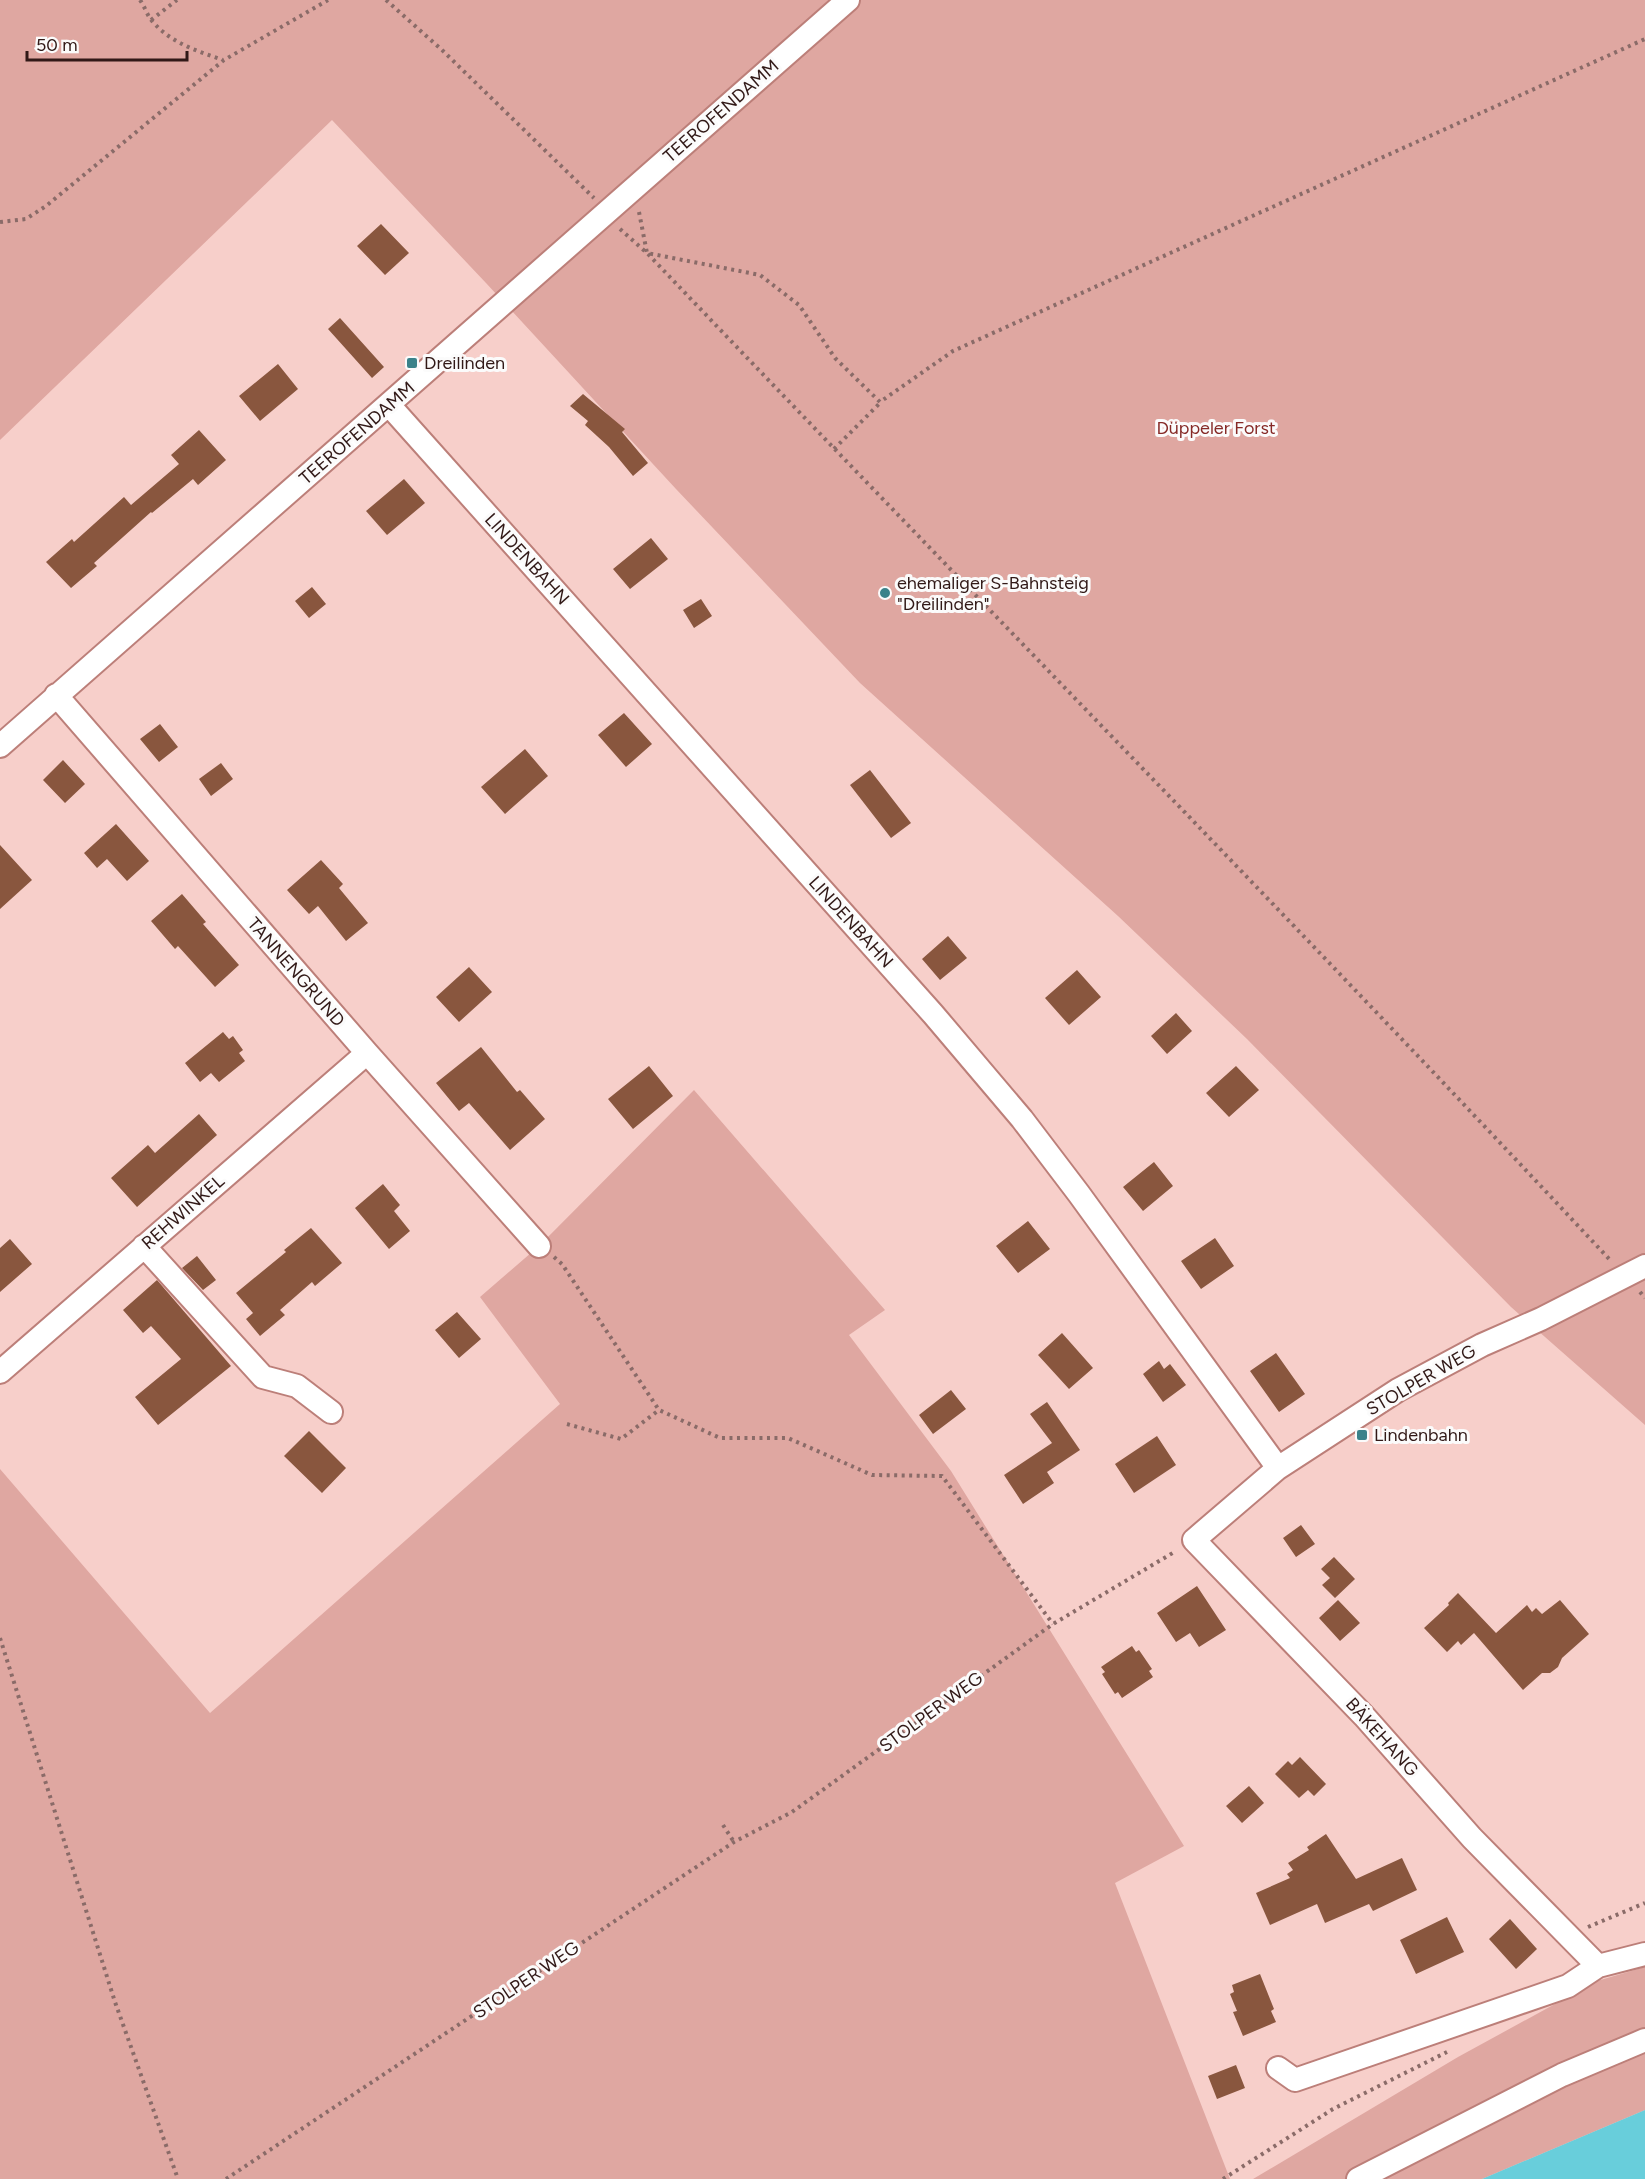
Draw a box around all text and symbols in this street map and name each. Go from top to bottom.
scale bar [27,24,188,62]
text: 50 m [36,34,78,56]
street label: TEEROFENDAMM [659,55,783,167]
place label: Dreilinden [424,352,505,374]
marker: Dreilinden [405,356,419,370]
street label: TEEROFENDAMM [295,377,419,489]
park label: Düppeler Forst [1156,417,1276,439]
street label: LINDENBAHN [480,509,574,609]
place label: ehemaliger S-Bahnsteig "Dreilinden" [897,572,1089,615]
marker: ehemaliger S-Bahnsteig "Dreilinden" [878,586,892,600]
street label: LINDENBAHN [804,872,898,972]
street label: TANNENGRUND [243,913,349,1031]
street label: REHWINKEL [137,1170,229,1254]
street label: STOLPER WEG [1362,1340,1480,1420]
place label: Lindenbahn [1374,1424,1468,1446]
marker: Lindenbahn [1355,1428,1369,1442]
street label: STOLPER WEG [875,1667,987,1757]
street label: BÄKEHANG [1341,1693,1423,1781]
street label: STOLPER WEG [469,1936,583,2023]

